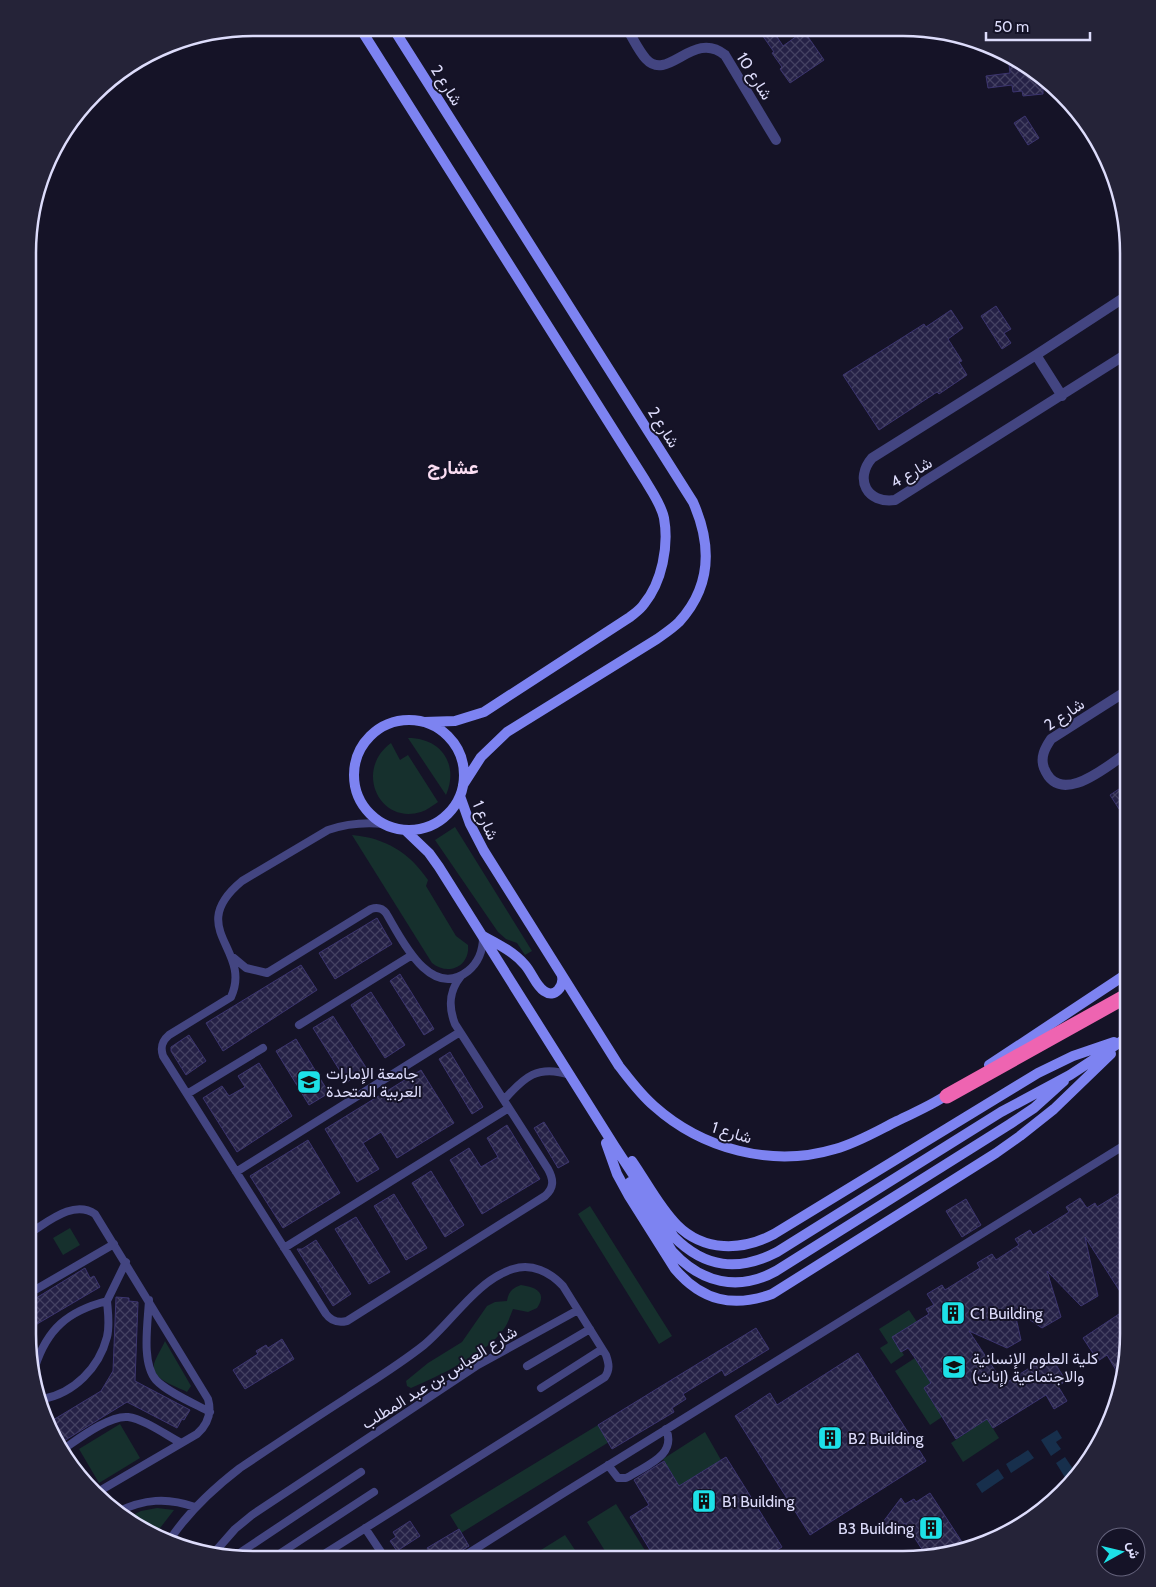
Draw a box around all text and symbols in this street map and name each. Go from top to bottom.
scale bar [986,10,1090,42]
text: 50 m [994,18,1029,36]
street label: شارع 10 [731,49,776,104]
street label: شارع 2 [425,62,466,110]
street label: شارع 2 [642,404,683,452]
street label: شارع 4 [887,453,936,494]
district label: عشارج [427,456,479,480]
street label: شارع 2 [1041,694,1089,736]
street label: شارع 1 [467,798,503,844]
place label: جامعة الإمارات العربية المتحدة [326,1064,422,1102]
school or university icon: جامعة الإمارات العربية المتحدة [296,1069,322,1095]
street label: شارع 1 [709,1117,754,1149]
building icon: C1 Building [940,1300,966,1326]
place label: C1 Building [970,1304,1044,1323]
street label: شارع العباس بن عبد المطلب [358,1322,522,1435]
place label: كلية العلوم الإنسانية والاجتماعية (إناث) [972,1349,1098,1387]
school or university icon: كلية العلوم الإنسانية والاجتماعية (إناث) [941,1354,967,1380]
building icon: B2 Building [817,1425,843,1451]
place label: B2 Building [848,1429,925,1448]
building icon: B1 Building [691,1488,717,1514]
place label: B1 Building [722,1492,796,1511]
building icon: B3 Building [918,1515,944,1541]
place label: B3 Building [838,1519,915,1538]
north arrow [1096,1527,1146,1577]
text: ش [1124,1541,1144,1560]

